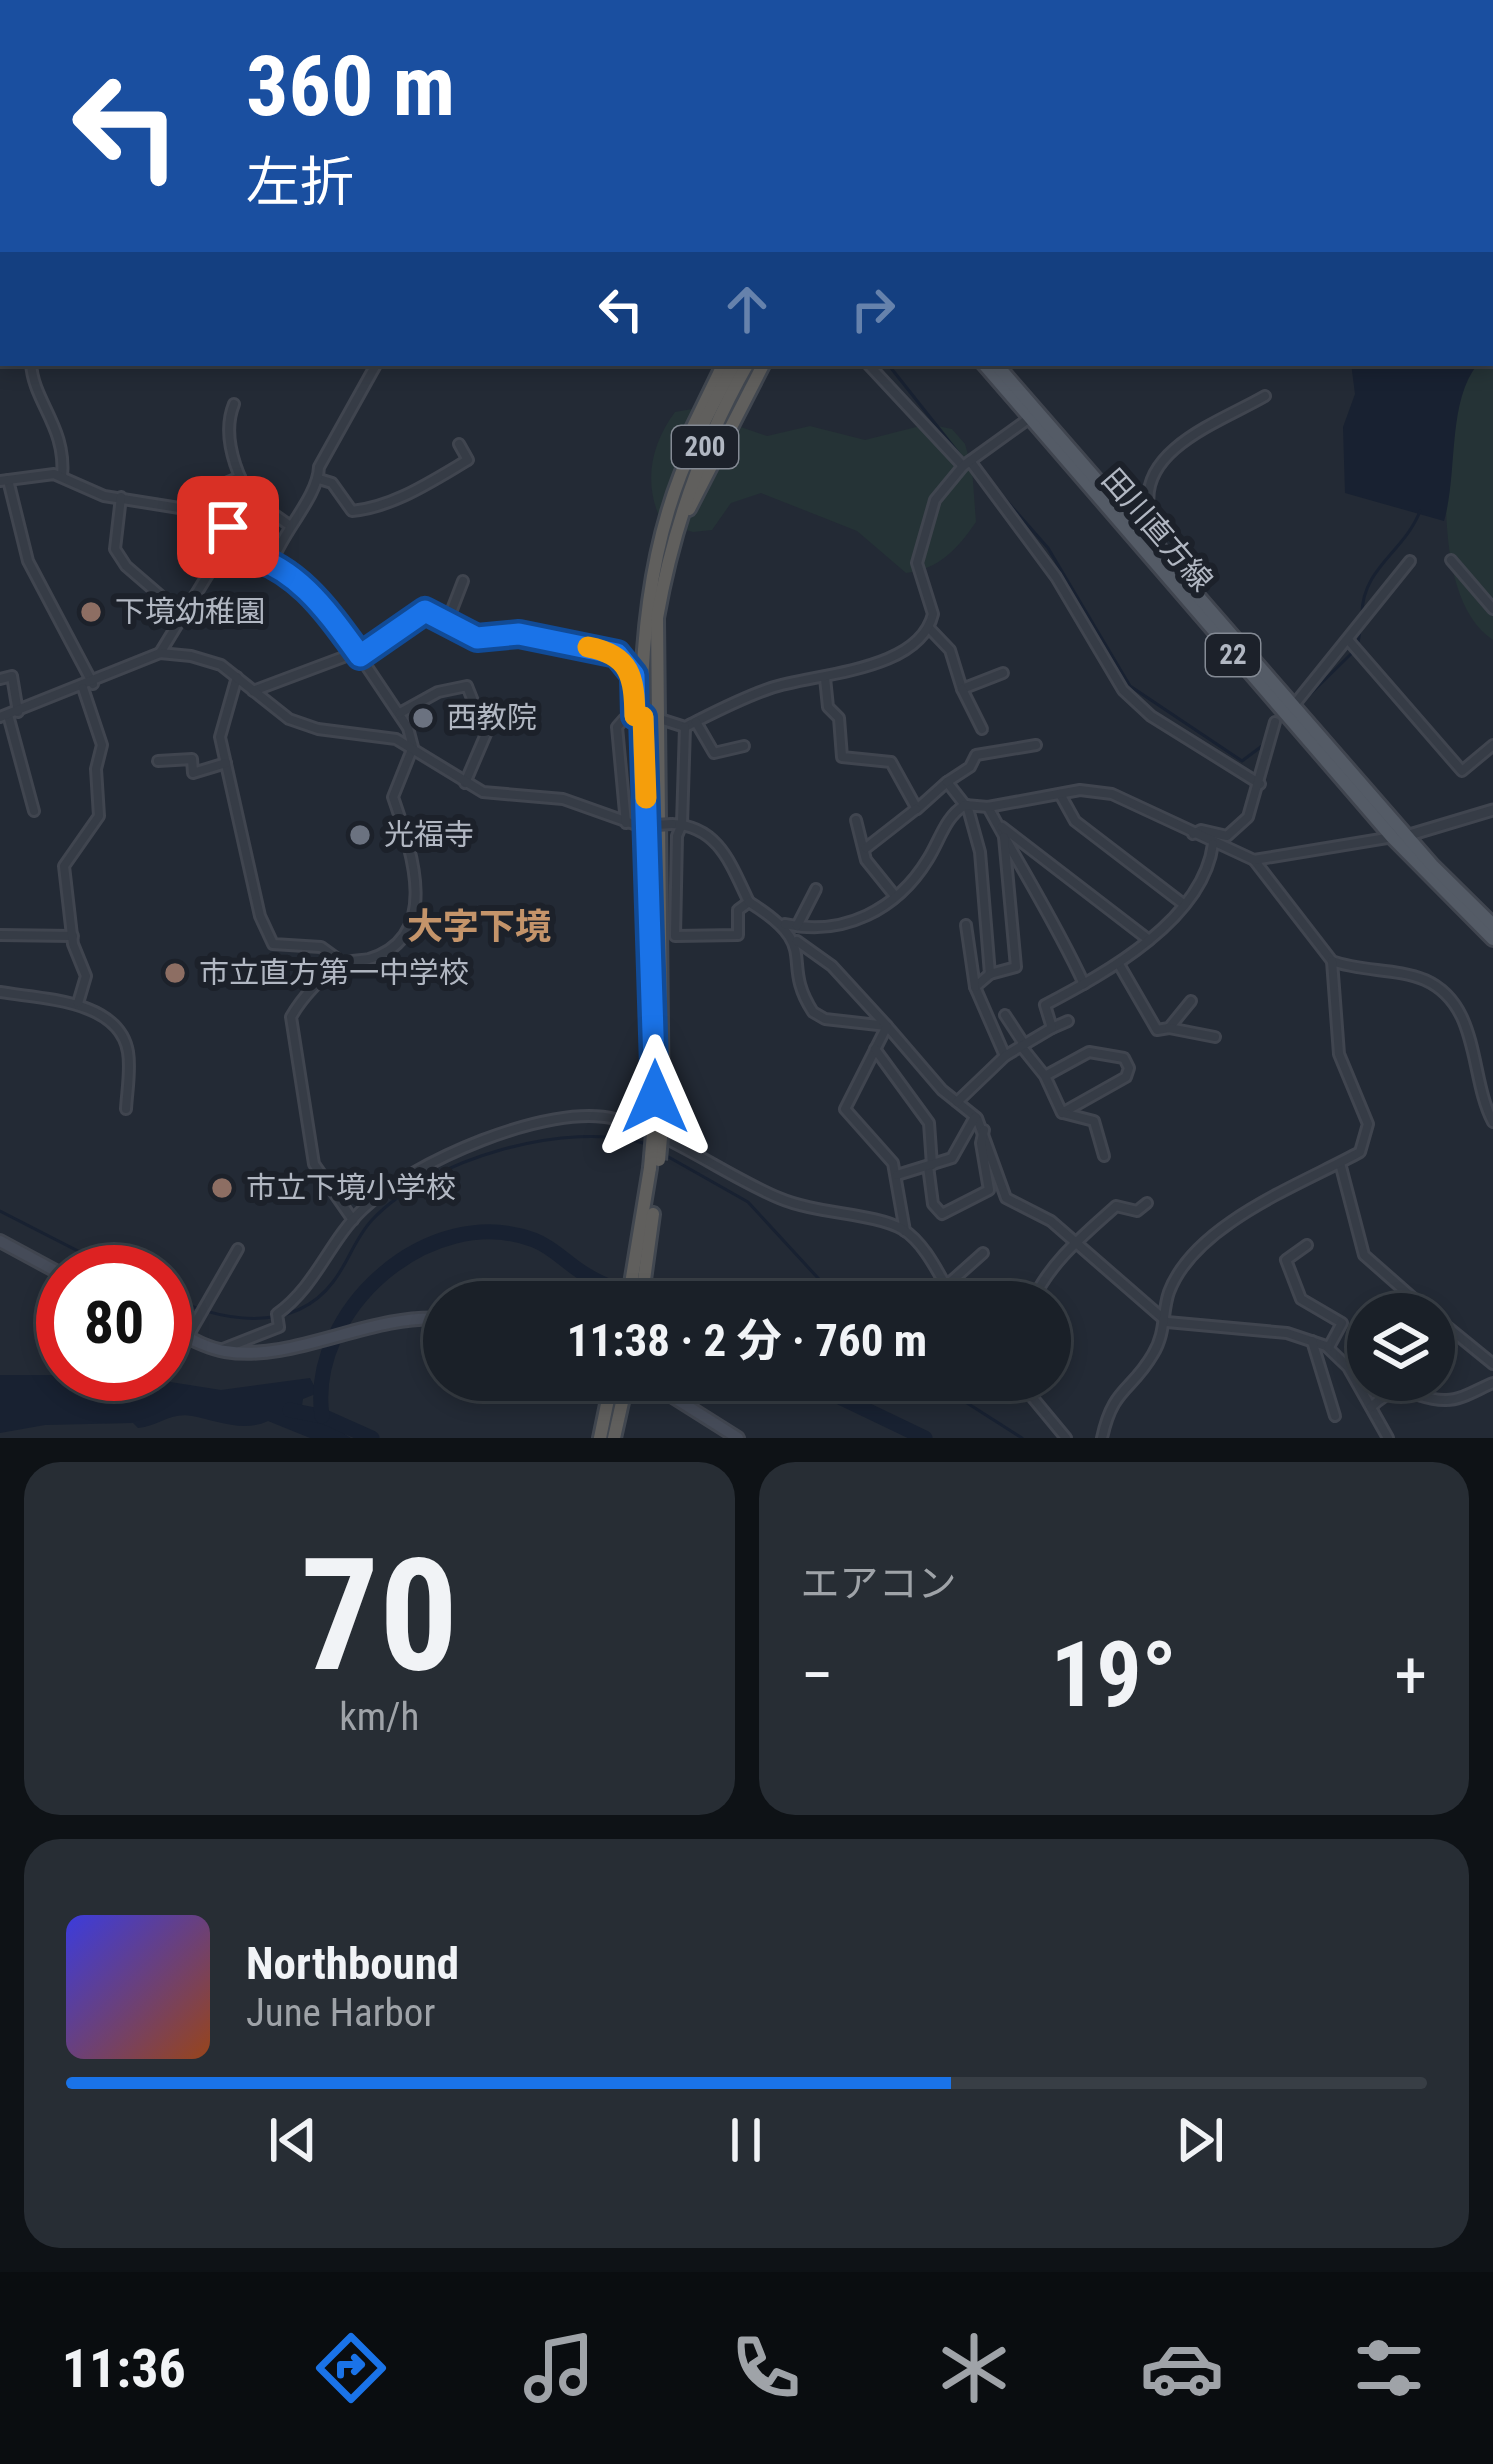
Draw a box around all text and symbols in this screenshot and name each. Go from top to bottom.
text: 360 m [246,37,455,136]
icon: left [48,48,204,204]
text: 左折 [246,151,354,214]
icon: left [588,276,654,342]
icon: ahead [714,276,780,342]
icon: right [840,276,906,342]
road number: 200 [672,426,738,468]
street label: 田川直方線 [1095,462,1220,598]
pin [177,476,279,578]
icon: arrive [195,494,261,560]
place label: 下境幼稚園 [115,594,265,629]
marker: 下境幼稚園 [78,599,104,625]
road number: 22 [1206,634,1260,676]
place label: 西教院 [447,700,537,735]
marker: 西教院 [410,705,436,731]
place label: 光福寺 [384,817,474,852]
marker: 光福寺 [347,822,373,848]
district label: 大字下境 [407,906,551,948]
place label: 市立直方第一中学校 [199,955,469,990]
marker: 市立直方第一中学校 [162,960,188,986]
position arrow [592,1034,718,1160]
place label: 市立下境小学校 [246,1170,456,1205]
marker: 市立下境小学校 [209,1175,235,1201]
speed limit sign: 80 [36,1245,192,1401]
map controls [1347,1293,1455,1401]
button: layers [1347,1293,1455,1401]
text: 11:38 · 2 分 · 760 m [567,1314,927,1367]
text: 70 [300,1524,458,1707]
text: エアコン [801,1561,957,1607]
text: 19° [1051,1623,1177,1728]
text: − [801,1637,834,1714]
text: + [1394,1637,1427,1714]
text: km/h [339,1694,419,1740]
text: Northbound [246,1937,459,1990]
text: June Harbor [246,1990,435,2036]
icon: previous [260,2107,326,2173]
icon: pause [713,2107,779,2173]
icon: next [1167,2107,1233,2173]
icon: directions [309,2326,393,2410]
icon: music [517,2326,601,2410]
icon: phone [724,2326,808,2410]
icon: climate [932,2326,1016,2410]
icon: car [1140,2326,1224,2410]
icon: filters [1347,2326,1431,2410]
text: 11:36 [62,2337,186,2400]

